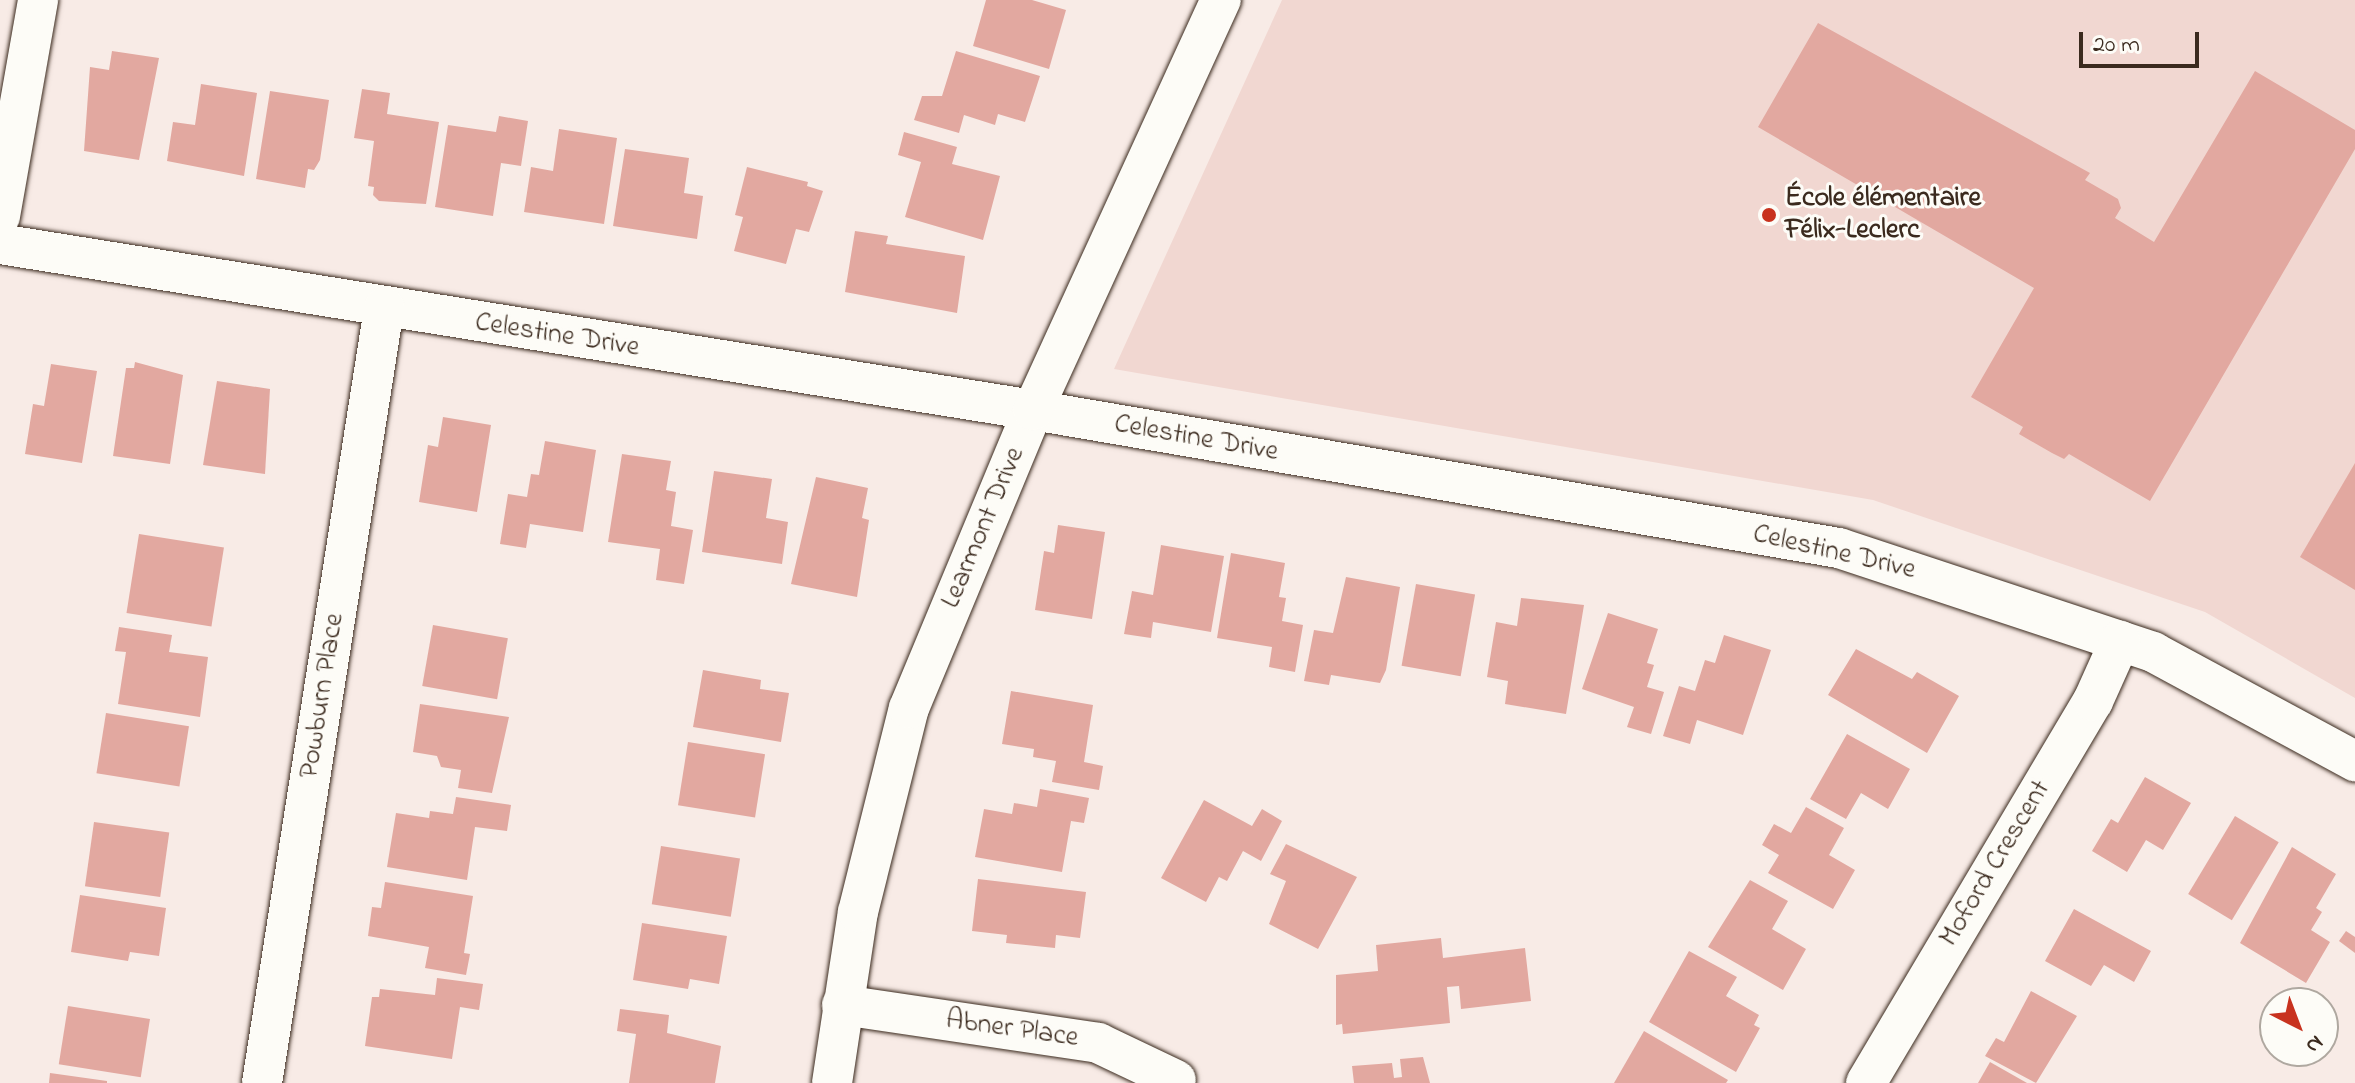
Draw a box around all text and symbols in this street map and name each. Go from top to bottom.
scale bar [2083,16,2203,66]
text: 20 m [2093,28,2140,63]
place label: École élémentaire Félix-Leclerc [1785,182,1981,248]
marker: École élémentaire Félix-Leclerc [1760,206,1778,224]
street label: Celestine Drive [473,306,641,366]
street label: Celestine Drive [1112,408,1280,470]
street label: Learmont Drive [935,442,1033,614]
street label: Celestine Drive [1750,518,1918,588]
street label: Powburn Place [293,611,353,781]
street label: Moford Crescent [1933,775,2059,953]
north arrow [2259,987,2339,1067]
street label: Abner Place [944,1004,1080,1056]
text: N [2297,1026,2330,1060]

